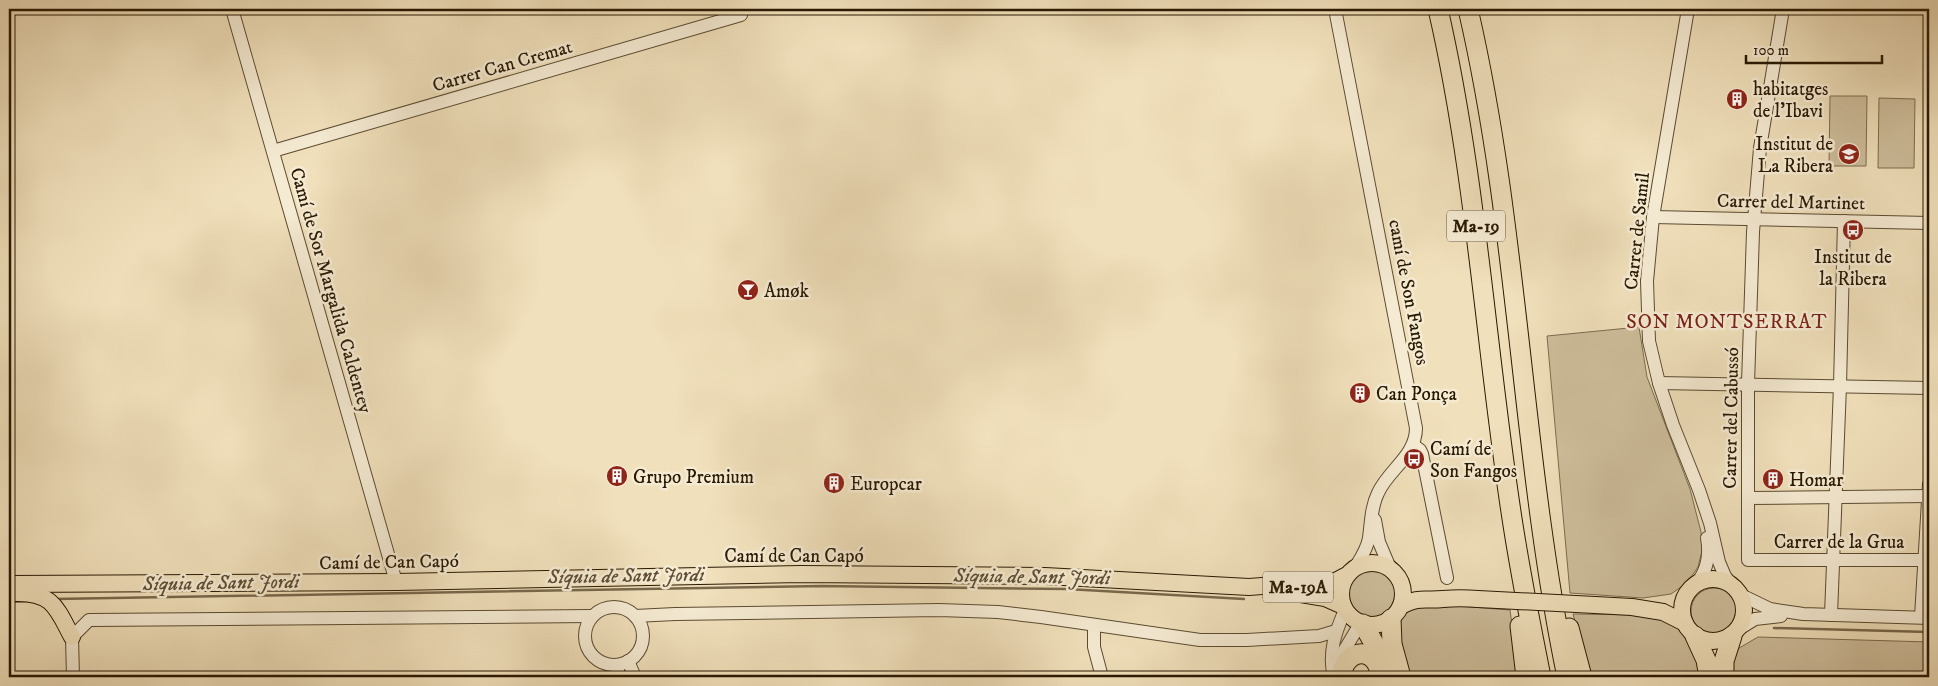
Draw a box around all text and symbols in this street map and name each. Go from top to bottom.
scale bar [1746,32,1882,64]
street label: Carrer Can Cremat [430,35,575,97]
text: 100 m [1753,41,1789,60]
place label: habitatges de l'Ibavi [1753,78,1828,123]
building icon: habitatges de l'Ibavi [1725,87,1749,111]
place label: Institut de La Ribera [1755,133,1833,178]
school or university icon: Institut de La Ribera [1837,142,1861,166]
street label: Camí de Sor Margalida Caldentey [284,165,377,417]
street label: Carrer de Samil [1620,171,1655,291]
street label: Carrer del Martinet [1717,190,1865,215]
road number: Ma-19 [1447,210,1505,242]
street label: camí de Son Fangos [1383,217,1434,367]
bus stop icon: Institut de la Ribera [1841,218,1865,242]
place label: Institut de la Ribera [1814,246,1892,291]
bar icon: Amøk [736,278,760,302]
place label: Amøk [764,280,809,303]
district label: SON MONTSERRAT [1626,310,1828,335]
street label: Carrer del Cabussó [1719,347,1744,489]
building icon: Can Ponça [1348,381,1372,405]
place label: Can Ponça [1376,383,1457,406]
place label: Camí de Son Fangos [1430,438,1517,483]
bus stop icon: Camí de Son Fangos [1402,447,1426,471]
building icon: Grupo Premium [605,464,629,488]
place label: Grupo Premium [633,466,754,489]
building icon: Homar [1761,467,1785,491]
place label: Homar [1789,469,1843,492]
building icon: Europcar [822,471,846,495]
place label: Europcar [850,473,922,496]
street label: Carrer de la Grua [1774,531,1904,554]
street label: Camí de Can Capó [724,545,864,568]
street label: Camí de Can Capó [319,550,459,575]
water label: Síquia de Sant Jordi [546,563,706,590]
water label: Síquia de Sant Jordi [952,564,1112,591]
water label: Síquia de Sant Jordi [141,570,301,597]
road number: Ma-19A [1263,572,1333,602]

